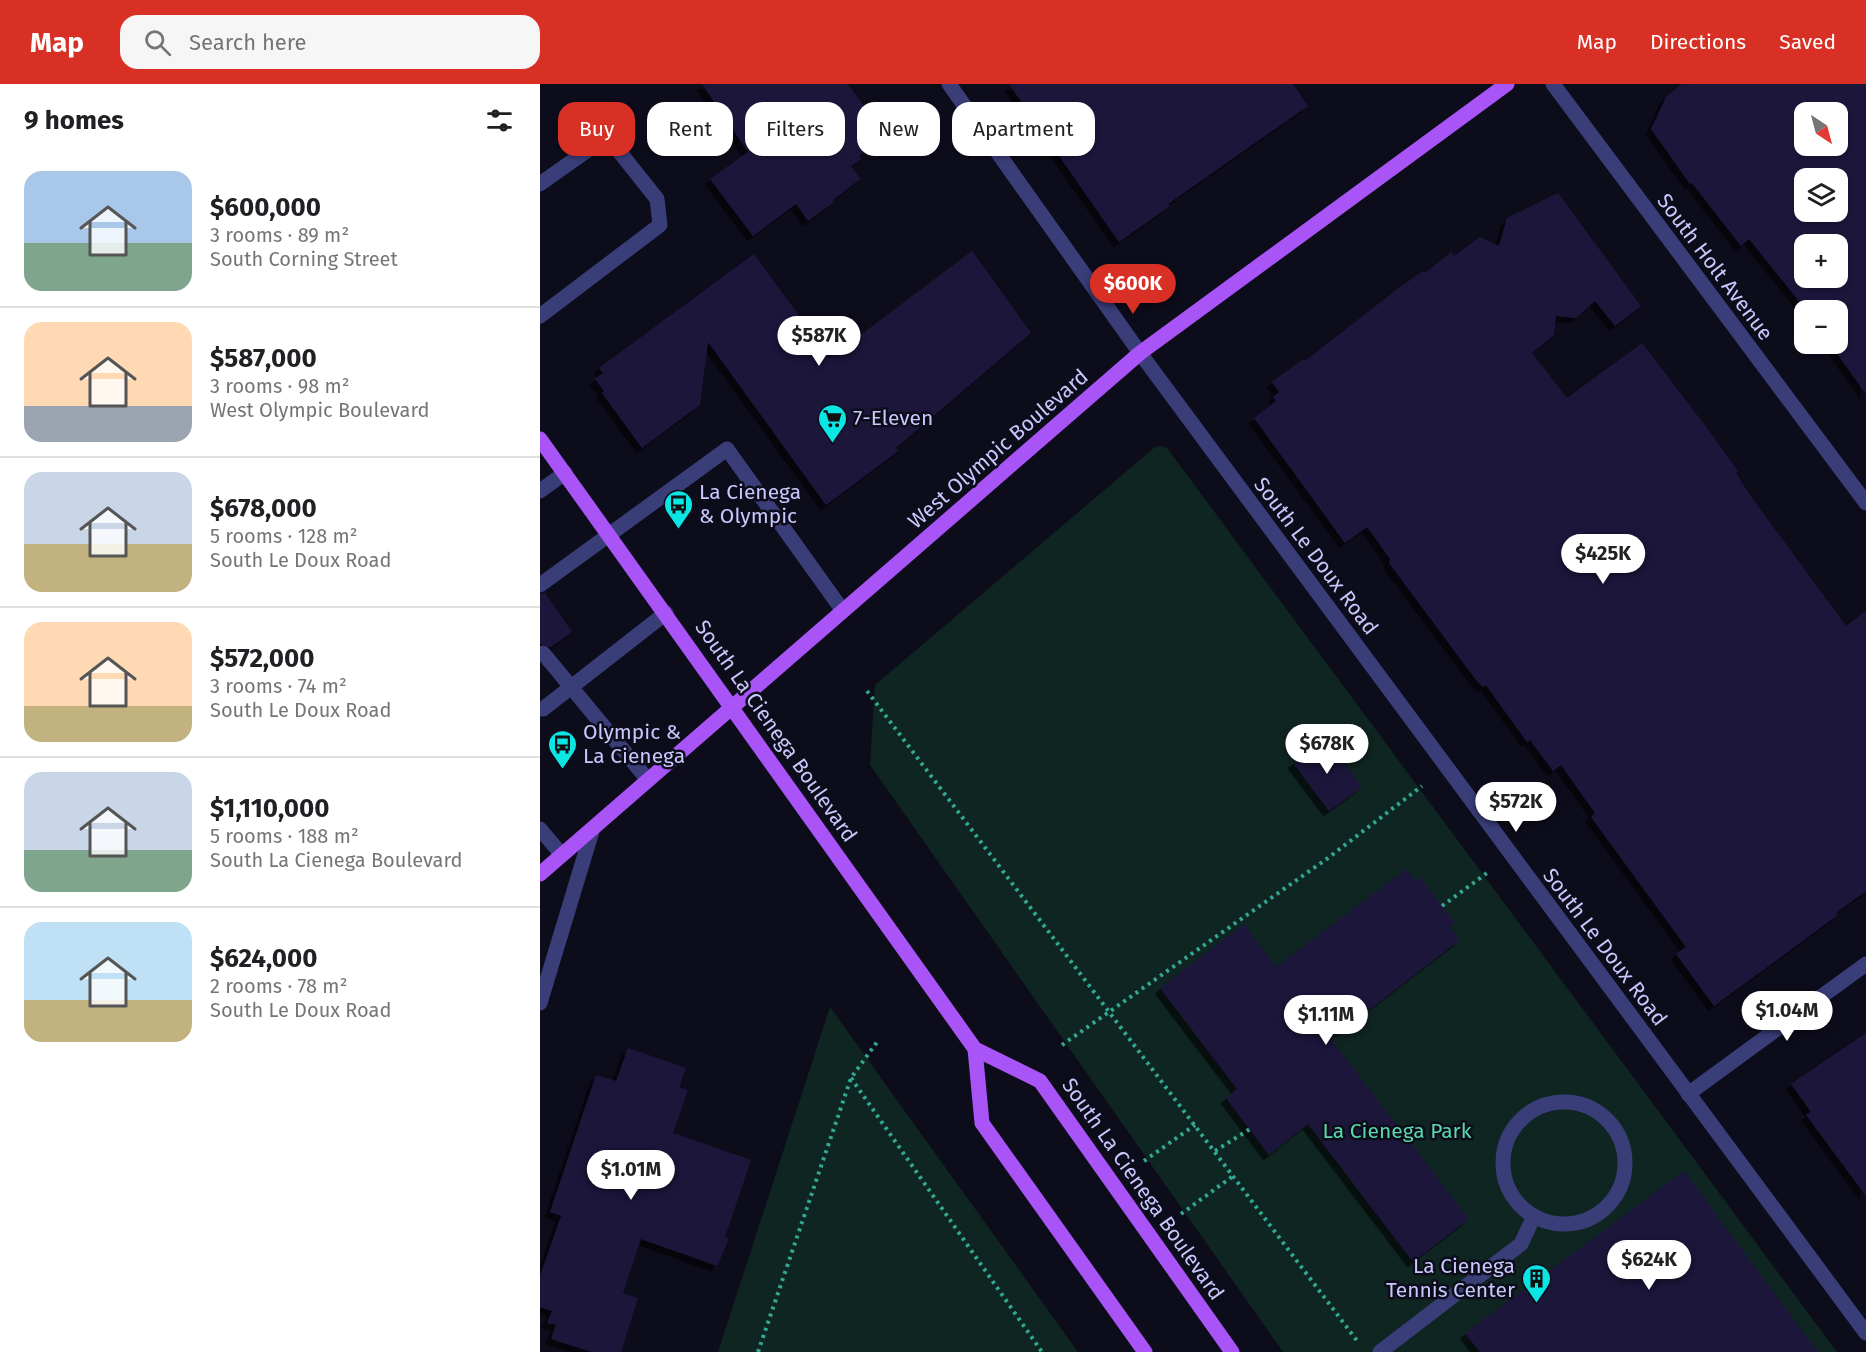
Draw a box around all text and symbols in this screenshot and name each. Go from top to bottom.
search box [120,15,540,69]
text: Map [30,26,84,59]
icon: search [141,26,174,59]
text: Search here [189,29,307,56]
text: Map [1577,29,1617,55]
text: Directions [1650,29,1746,55]
text: Saved [1779,29,1836,55]
chip: Buy [558,102,635,156]
chip: Rent [647,102,733,156]
chip: Filters [745,102,845,156]
chip: New [857,102,940,156]
chip: Apartment [952,102,1095,156]
north arrow [1794,102,1848,156]
map controls [1794,102,1848,354]
icon: filters [483,104,516,137]
text: 9 homes [24,105,124,136]
button: layers [1794,168,1848,222]
street label: South Holt Avenue [1651,189,1779,345]
text: $600,000 [210,192,321,223]
icon: home [72,195,144,267]
text: 3 rooms · 89 m² [210,223,349,247]
button: + [1794,234,1848,288]
text: South Corning Street [210,247,398,271]
pin: $600K [1091,264,1175,315]
text: $600K [1104,271,1162,295]
button: − [1794,300,1848,354]
pin: $587K [777,316,861,367]
text: $587K [791,323,847,347]
text: $587,000 [210,343,317,374]
icon: home [72,346,144,418]
street label: West Olympic Boulevard [903,364,1093,534]
text: 3 rooms · 98 m² [210,374,350,398]
text: West Olympic Boulevard [210,398,429,422]
supermarket icon: 7-Eleven [816,402,848,444]
place label: 7-Eleven [853,405,933,431]
street label: South Le Doux Road [1248,472,1384,640]
place label: La Cienega & Olympic [699,479,801,529]
bus stop icon: La Cienega & Olympic [662,488,694,530]
text: $678,000 [210,493,317,524]
icon: home [72,496,144,568]
text: 5 rooms · 128 m² [210,524,358,548]
pin: $425K [1561,534,1645,585]
text: $425K [1575,541,1631,565]
text: South Le Doux Road [210,548,391,572]
street label: South La Cienega Boulevard [689,615,863,847]
text: $572,000 [210,643,314,674]
icon: home [72,646,144,718]
text: 3 rooms · 74 m² [210,674,347,698]
text: South Le Doux Road [210,698,391,722]
place label: Olympic & La Cienega [583,719,685,769]
pin: $678K [1285,724,1369,775]
bus stop icon: Olympic & La Cienega [546,728,578,770]
text: $678K [1299,731,1355,755]
pin: $572K [1474,782,1558,833]
text: $572K [1489,789,1543,813]
text: $1,110,000 [210,793,329,824]
icon: home [72,796,144,868]
text: 5 rooms · 188 m² [210,824,359,848]
text: South La Cienega Boulevard [210,848,463,872]
street label: South Le Doux Road [1537,863,1673,1031]
text: $624,000 [210,943,317,974]
icon: home [72,946,144,1018]
text: 2 rooms · 78 m² [210,974,347,998]
pin: $1.04M [1738,991,1836,1042]
pin: $1.11M [1277,995,1375,1046]
text: South Le Doux Road [210,998,391,1022]
text: $1.04M [1756,998,1818,1022]
text: $1.11M [1298,1002,1354,1026]
street label: South La Cienega Boulevard [1056,1073,1230,1305]
park label: La Cienega Park [1323,1118,1472,1144]
pin: $1.01M [582,1150,680,1201]
text: $1.01M [601,1157,661,1181]
pin: $624K [1607,1240,1691,1291]
text: $624K [1621,1247,1677,1271]
place label: La Cienega Tennis Center [1386,1253,1515,1303]
building icon: La Cienega Tennis Center [1520,1262,1552,1304]

